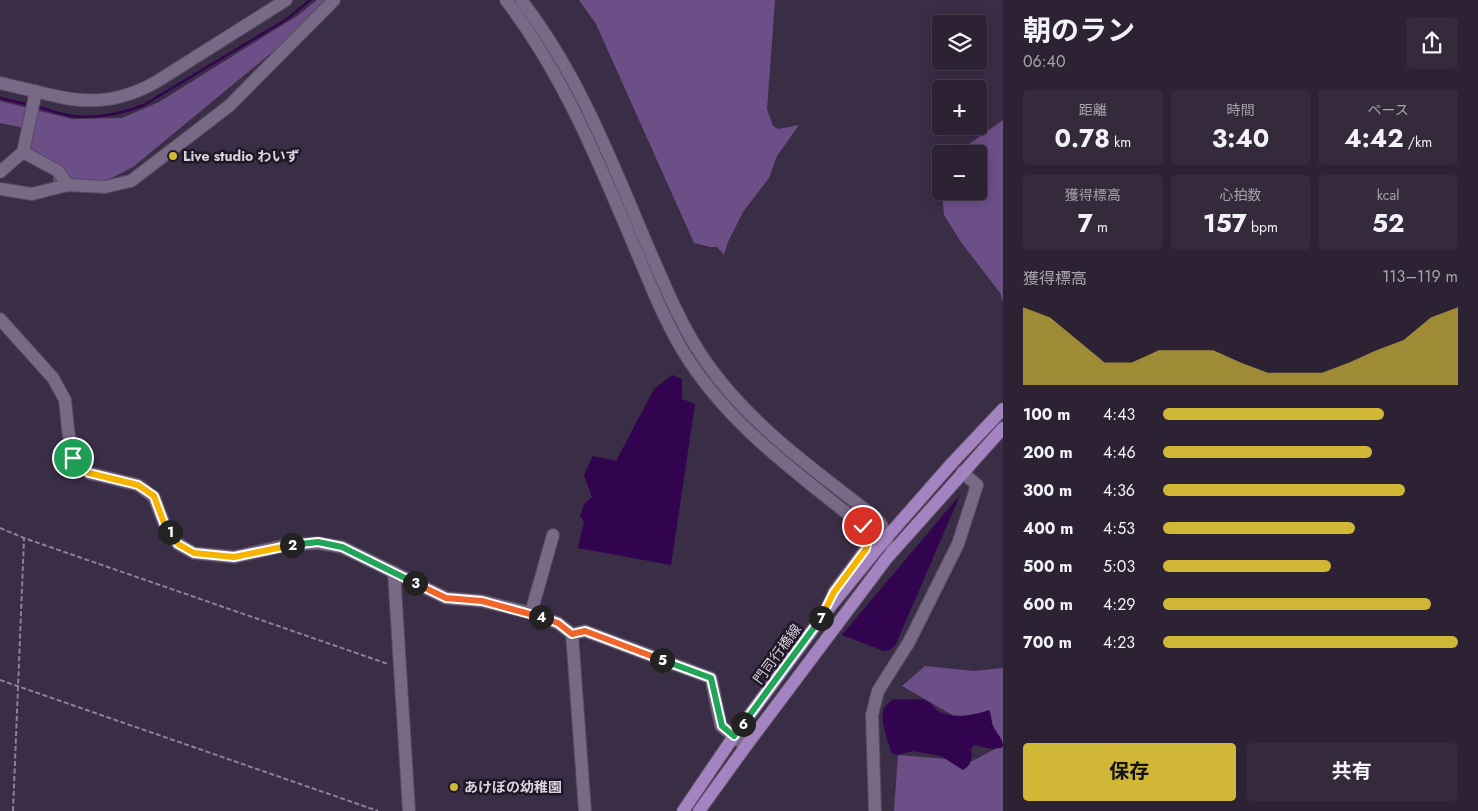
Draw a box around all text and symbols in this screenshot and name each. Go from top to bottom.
text: 朝のラン [1023,10,1135,51]
map controls [932,15,987,200]
button: layers [932,15,987,70]
button: share [1406,17,1458,69]
text: 06:40 [1023,50,1066,73]
button: + [932,80,987,135]
text: 距離 [1079,100,1107,120]
text: 時間 [1226,100,1254,120]
text: ペース [1368,100,1409,120]
text: 0.78 [1055,120,1110,156]
text: 3:40 [1212,120,1269,156]
text: 4:42 [1344,120,1404,156]
text: km [1110,132,1131,152]
text: /km [1404,132,1432,152]
button: − [932,145,987,200]
place label: Live studio わいず [183,146,300,166]
marker: Live studio わいず [167,150,179,162]
text: 獲得標高 [1065,185,1121,205]
text: 心拍数 [1219,185,1261,205]
text: kcal [1377,185,1399,205]
text: 7 [1078,205,1093,241]
text: 157 [1203,205,1247,241]
text: 52 [1372,205,1404,241]
text: m [1093,217,1108,237]
text: bpm [1247,217,1278,237]
text: 113–119 m [1382,265,1458,288]
text: 獲得標高 [1023,267,1087,290]
text: 100 m [1023,403,1070,426]
text: 4:43 [1103,403,1135,426]
pin [52,437,94,479]
text: 200 m [1023,441,1073,464]
text: 4:46 [1103,441,1136,464]
icon: arrive [59,444,87,472]
text: 300 m [1023,479,1072,502]
text: 4:36 [1103,479,1135,502]
pin [842,505,884,547]
icon: check [849,512,877,540]
text: 400 m [1023,517,1073,540]
text: 4:53 [1103,517,1135,540]
pin: 1 [158,520,182,544]
text: 1 [167,522,174,542]
pin: 2 [280,532,304,558]
text: 2 [288,535,297,555]
text: 500 m [1023,555,1072,578]
text: 5:03 [1103,555,1135,578]
pin: 3 [402,570,428,596]
text: 3 [411,573,420,593]
text: 600 m [1023,593,1073,616]
text: 4:29 [1103,593,1135,616]
pin: 4 [528,604,554,630]
pin: 7 [808,606,834,630]
text: 4 [537,607,546,627]
text: 7 [817,608,826,628]
street label: 門司行橋線 [748,620,806,688]
text: 700 m [1023,631,1072,654]
text: 4:23 [1103,631,1135,654]
pin: 5 [650,648,674,672]
text: 5 [658,650,667,670]
pin: 6 [730,712,756,736]
text: 6 [739,714,748,734]
button: 保存 [1023,743,1236,801]
button: 共有 [1246,743,1458,801]
place label: あけぼの幼稚園 [464,777,562,797]
marker: あけぼの幼稚園 [448,781,460,793]

